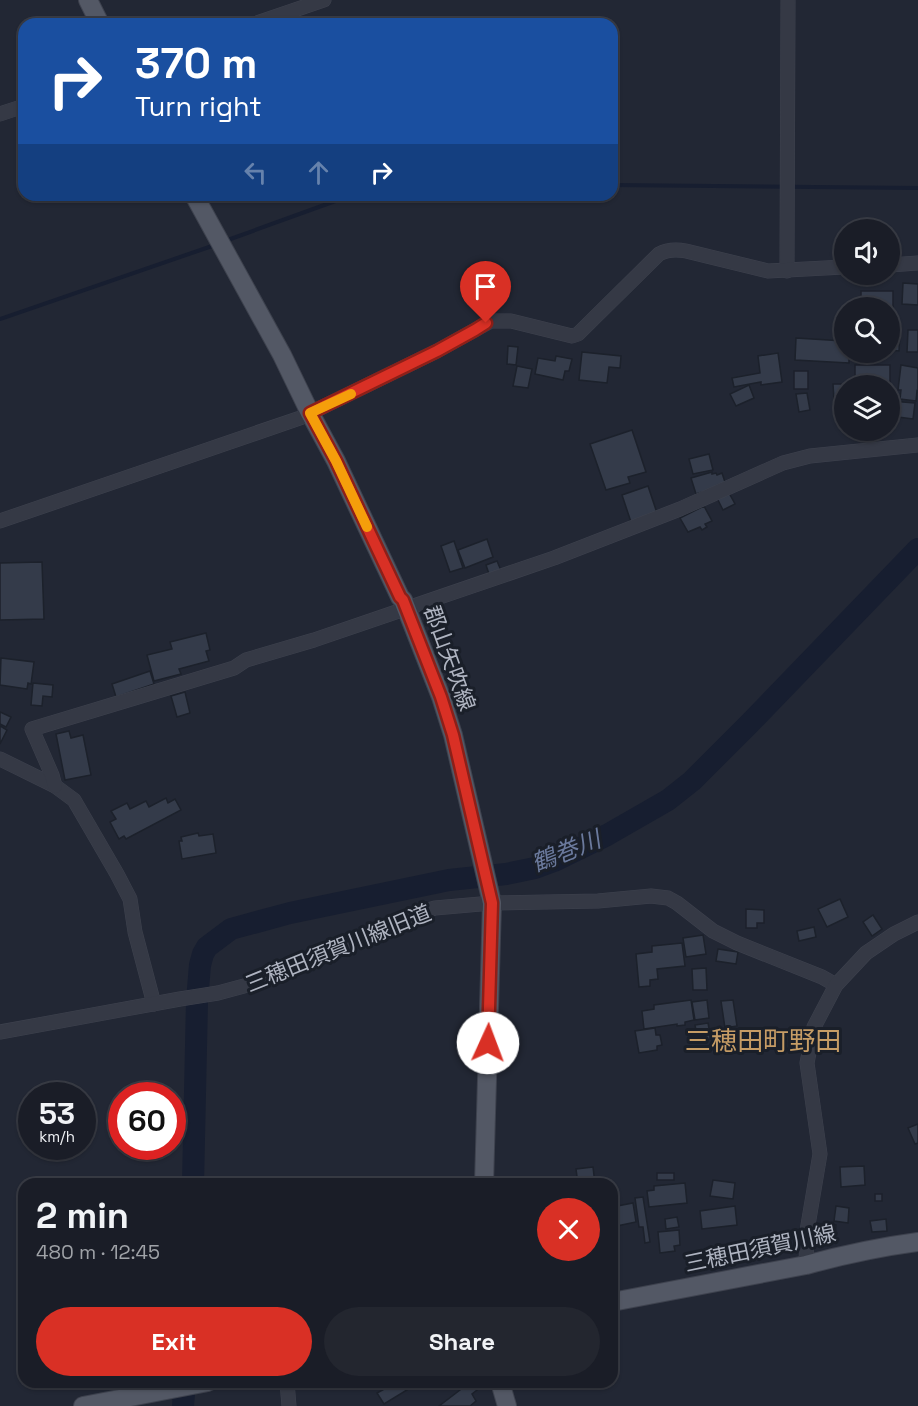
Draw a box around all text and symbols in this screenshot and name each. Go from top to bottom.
text: 370 m [135,37,257,90]
icon: right [36,42,114,120]
text: Turn right [135,89,262,124]
icon: left [239,156,272,189]
icon: ahead [302,156,335,189]
icon: right [365,156,398,189]
map controls [834,219,900,441]
button: sound [834,219,900,285]
pin [460,261,511,323]
icon: arrive [469,270,502,303]
button: search [834,297,900,363]
button: layers [834,375,900,441]
street label: 郡山矢吹線 [418,602,482,714]
water label: 鶴巻川 [527,822,608,879]
street label: 三穂田須賀川線旧道 [241,898,435,998]
position arrow [456,1011,520,1075]
district label: 三穂田町野田 [685,1024,841,1058]
speed limit sign: 60 [108,1082,186,1160]
text: 53 [39,1094,75,1133]
text: km/h [39,1127,75,1146]
text: 2 min [36,1193,129,1239]
button: close [537,1198,600,1261]
street label: 三穂田須賀川線 [682,1218,838,1278]
text: 480 m · 12:45 [36,1239,160,1265]
button: Exit [36,1307,312,1376]
button: Share [324,1307,600,1376]

